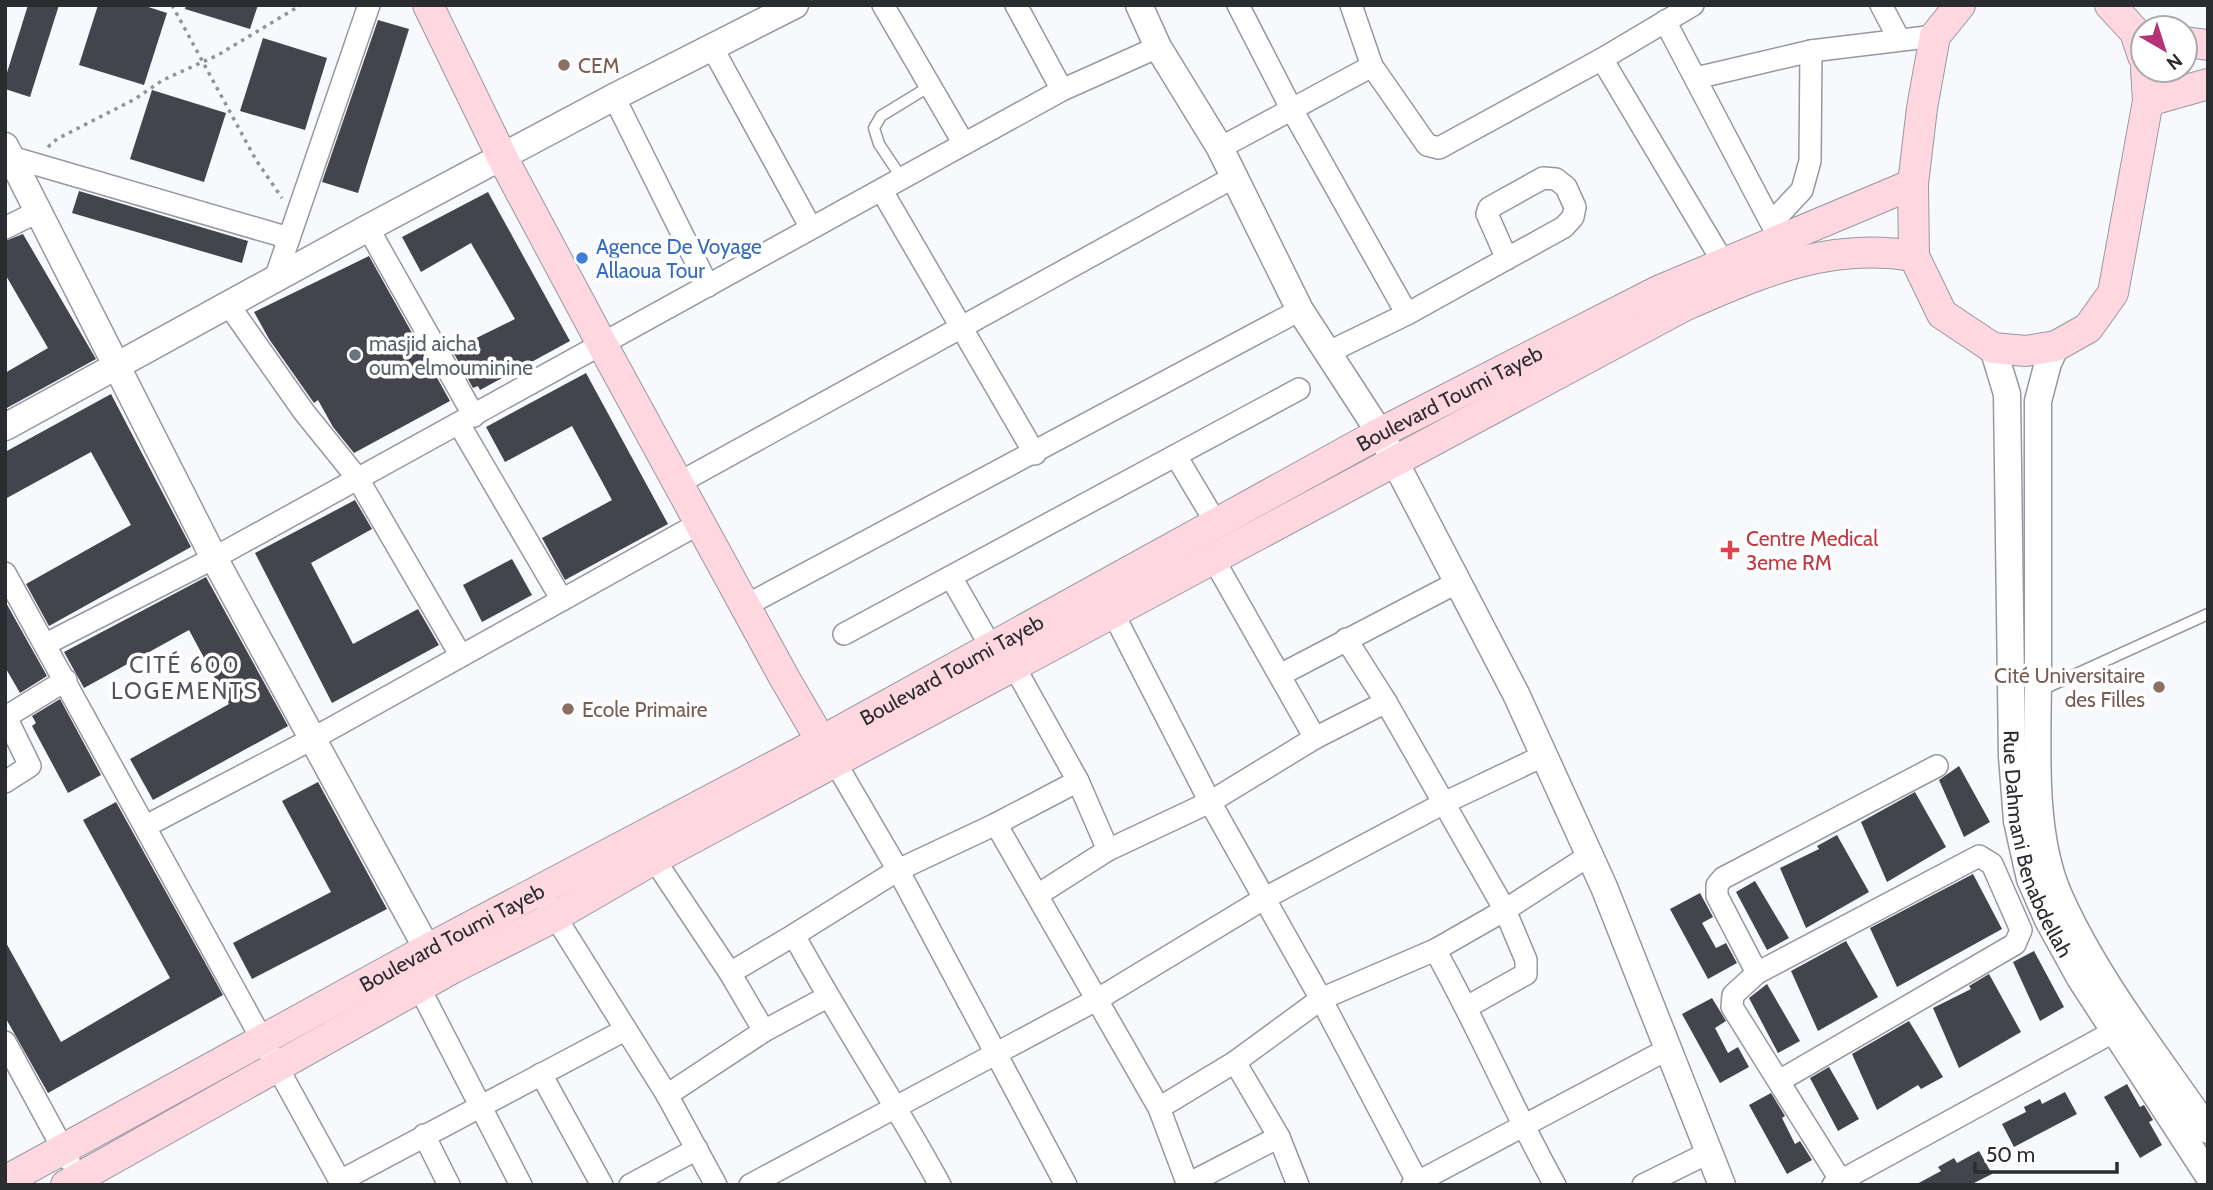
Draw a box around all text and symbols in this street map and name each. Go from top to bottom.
north arrow [2129,14,2199,84]
text: N [2162,49,2187,75]
place label: CEM [578,53,620,78]
marker: CEM [556,57,572,73]
place label: Agence De Voyage Allaoua Tour [596,234,762,283]
marker: Agence De Voyage Allaoua Tour [574,250,590,266]
place label: masjid aicha oum elmouminine [369,331,533,380]
street label: Boulevard Toumi Tayeb [1352,340,1547,456]
marker: masjid aicha oum elmouminine [347,347,363,363]
place label: Centre Medical 3eme RM [1746,526,1878,575]
marker: Centre Medical 3eme RM [1720,540,1740,560]
street label: Boulevard Toumi Tayeb [855,609,1048,730]
district label: CITÉ 600 LOGEMENTS [111,650,259,705]
place label: Cité Universitaire des Filles [1994,663,2145,712]
marker: Cité Universitaire des Filles [2151,679,2167,695]
place label: Ecole Primaire [582,697,708,722]
marker: Ecole Primaire [560,701,576,717]
street label: Rue Dahmani Benabdellah [1999,730,2078,961]
street label: Boulevard Toumi Tayeb [355,877,548,997]
scale bar [1975,1130,2117,1174]
text: 50 m [1986,1142,2035,1167]

